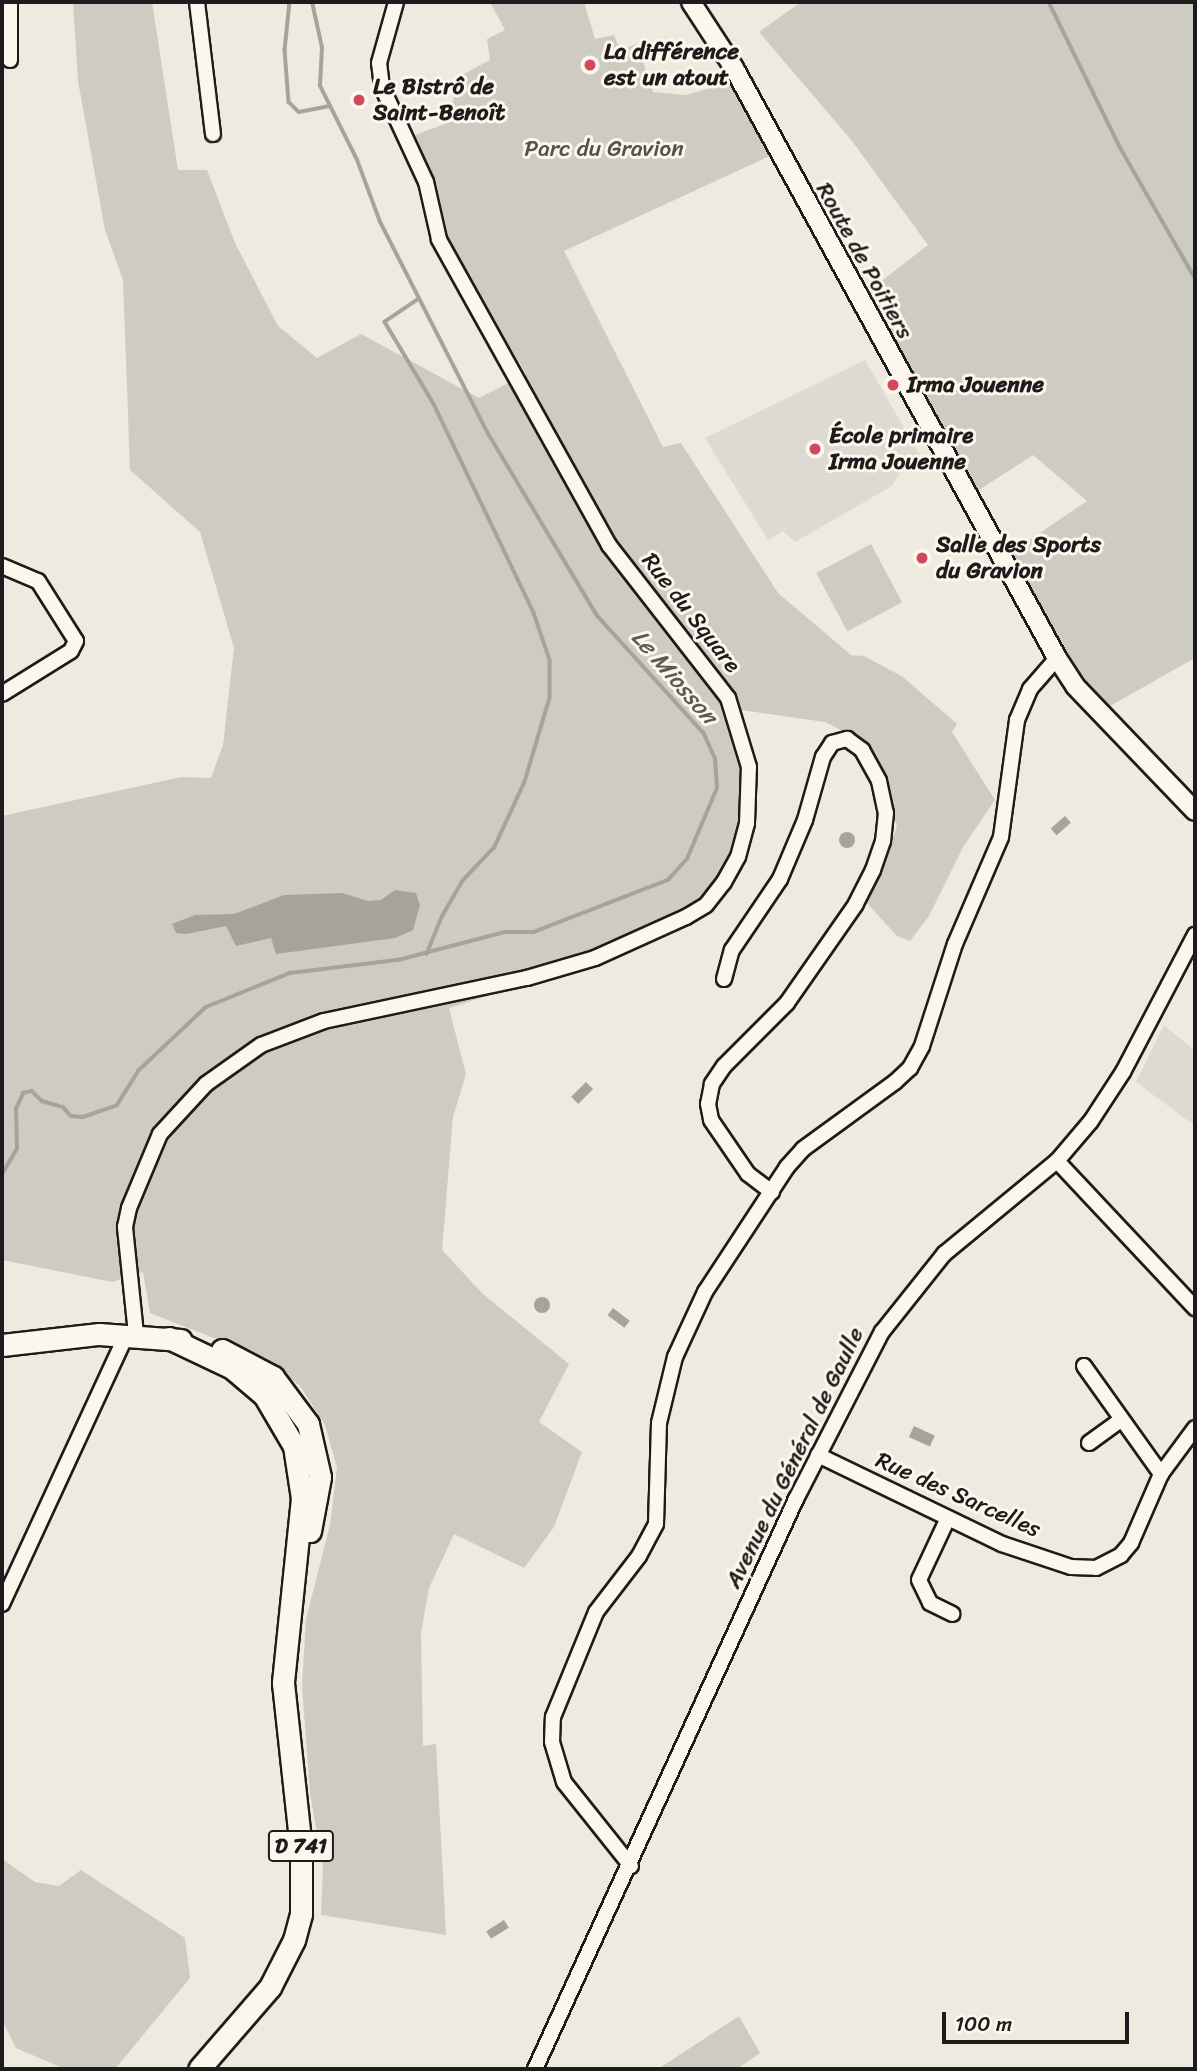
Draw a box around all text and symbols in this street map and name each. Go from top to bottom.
place label: La différence est un atout [604,38,739,92]
marker: La différence est un atout [582,57,598,73]
place label: Le Bistrô de Saint-Benoît [373,73,505,127]
marker: Le Bistrô de Saint-Benoît [351,92,367,108]
park label: Parc du Gravion [524,135,684,163]
street label: Route de Poitiers [810,178,918,344]
place label: Irma Jouenne [907,371,1043,399]
marker: Irma Jouenne [885,377,901,393]
place label: École primaire Irma Jouenne [829,422,974,476]
marker: École primaire Irma Jouenne [807,441,823,457]
place label: Salle des Sports du Gravion [936,531,1101,585]
street label: Rue du Square [636,548,746,678]
marker: Salle des Sports du Gravion [914,550,930,566]
water label: Le Miosson [625,624,723,730]
street label: Avenue du Général de Gaulle [720,1323,870,1593]
street label: Rue des Sarcelles [871,1446,1045,1544]
road number: D 741 [268,1828,334,1864]
scale bar [945,1997,1132,2041]
text: 100 m [955,2005,1012,2043]

